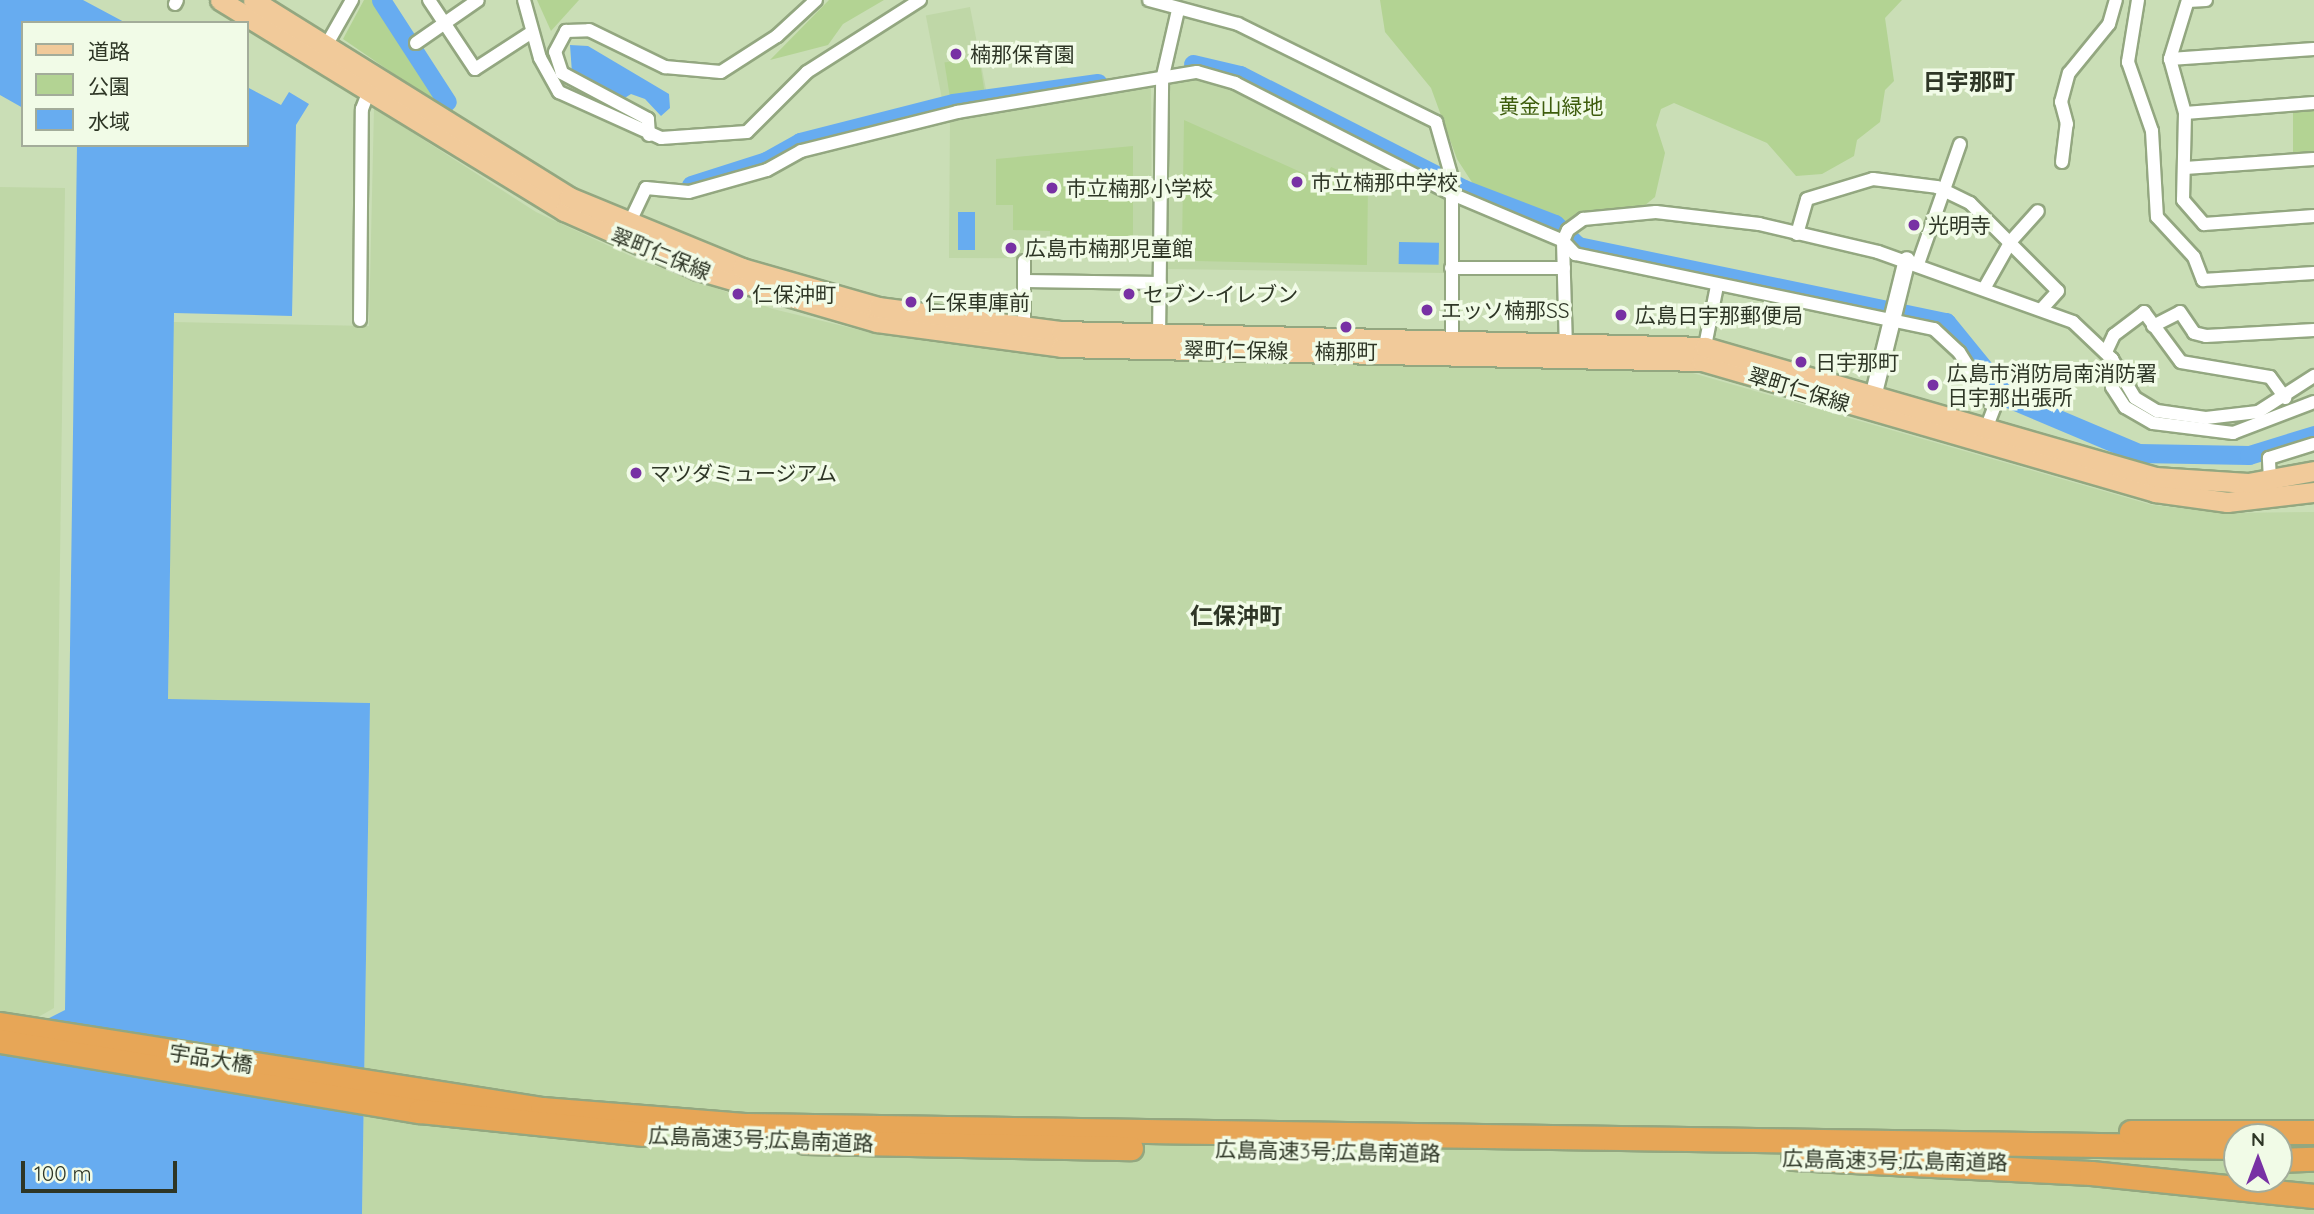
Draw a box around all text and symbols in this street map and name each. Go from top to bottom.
legend [21,21,248,147]
text: 道路 [88,38,130,64]
place label: 楠那保育園 [970,41,1075,67]
marker: 楠那保育園 [948,46,964,62]
district label: 日宇那町 [1923,68,2015,96]
text: 公園 [88,73,130,99]
park label: 黄金山緑地 [1499,93,1603,119]
text: 水域 [88,108,130,134]
place label: 市立楠那中学校 [1311,169,1458,195]
marker: 市立楠那中学校 [1289,174,1305,190]
place label: 市立楠那小学校 [1066,175,1213,201]
marker: 市立楠那小学校 [1044,180,1060,196]
place label: 光明寺 [1928,212,1991,238]
marker: 光明寺 [1906,217,1922,233]
street label: 翠町仁保線 [608,222,714,284]
place label: 広島市楠那児童館 [1025,235,1193,261]
marker: 広島市楠那児童館 [1003,240,1019,256]
place label: 仁保沖町 [752,281,836,307]
place label: セブン-イレブン [1143,281,1298,307]
marker: 仁保沖町 [730,286,746,302]
marker: セブン-イレブン [1121,286,1137,302]
place label: 仁保車庫前 [925,289,1030,315]
marker: 仁保車庫前 [903,294,919,310]
place label: エッソ楠那SS [1441,297,1570,323]
marker: エッソ楠那SS [1419,302,1435,318]
place label: 広島日宇那郵便局 [1635,302,1803,328]
marker: 広島日宇那郵便局 [1613,307,1629,323]
marker: 楠那町 [1338,319,1354,335]
street label: 翠町仁保線 [1183,336,1289,364]
place label: 楠那町 [1315,338,1377,364]
place label: 日宇那町 [1815,349,1899,375]
marker: 日宇那町 [1793,354,1809,370]
place label: 広島市消防局南消防署 日宇那出張所 [1947,360,2157,410]
street label: 翠町仁保線 [1745,362,1853,416]
marker: 広島市消防局南消防署 日宇那出張所 [1925,377,1941,393]
place label: マツダミュージアム [650,460,839,486]
marker: マツダミュージアム [628,465,644,481]
district label: 仁保沖町 [1190,602,1282,630]
street label: 宇品大橋 [168,1039,254,1077]
street label: 広島高速3号;広島南道路 [648,1122,874,1156]
north arrow [2223,1123,2293,1193]
text: N [2251,1127,2265,1151]
street label: 広島高速3号;広島南道路 [1215,1136,1441,1166]
street label: 広島高速3号;広島南道路 [1782,1145,2008,1175]
scale bar [24,1148,180,1192]
text: 100 m [34,1160,92,1186]

